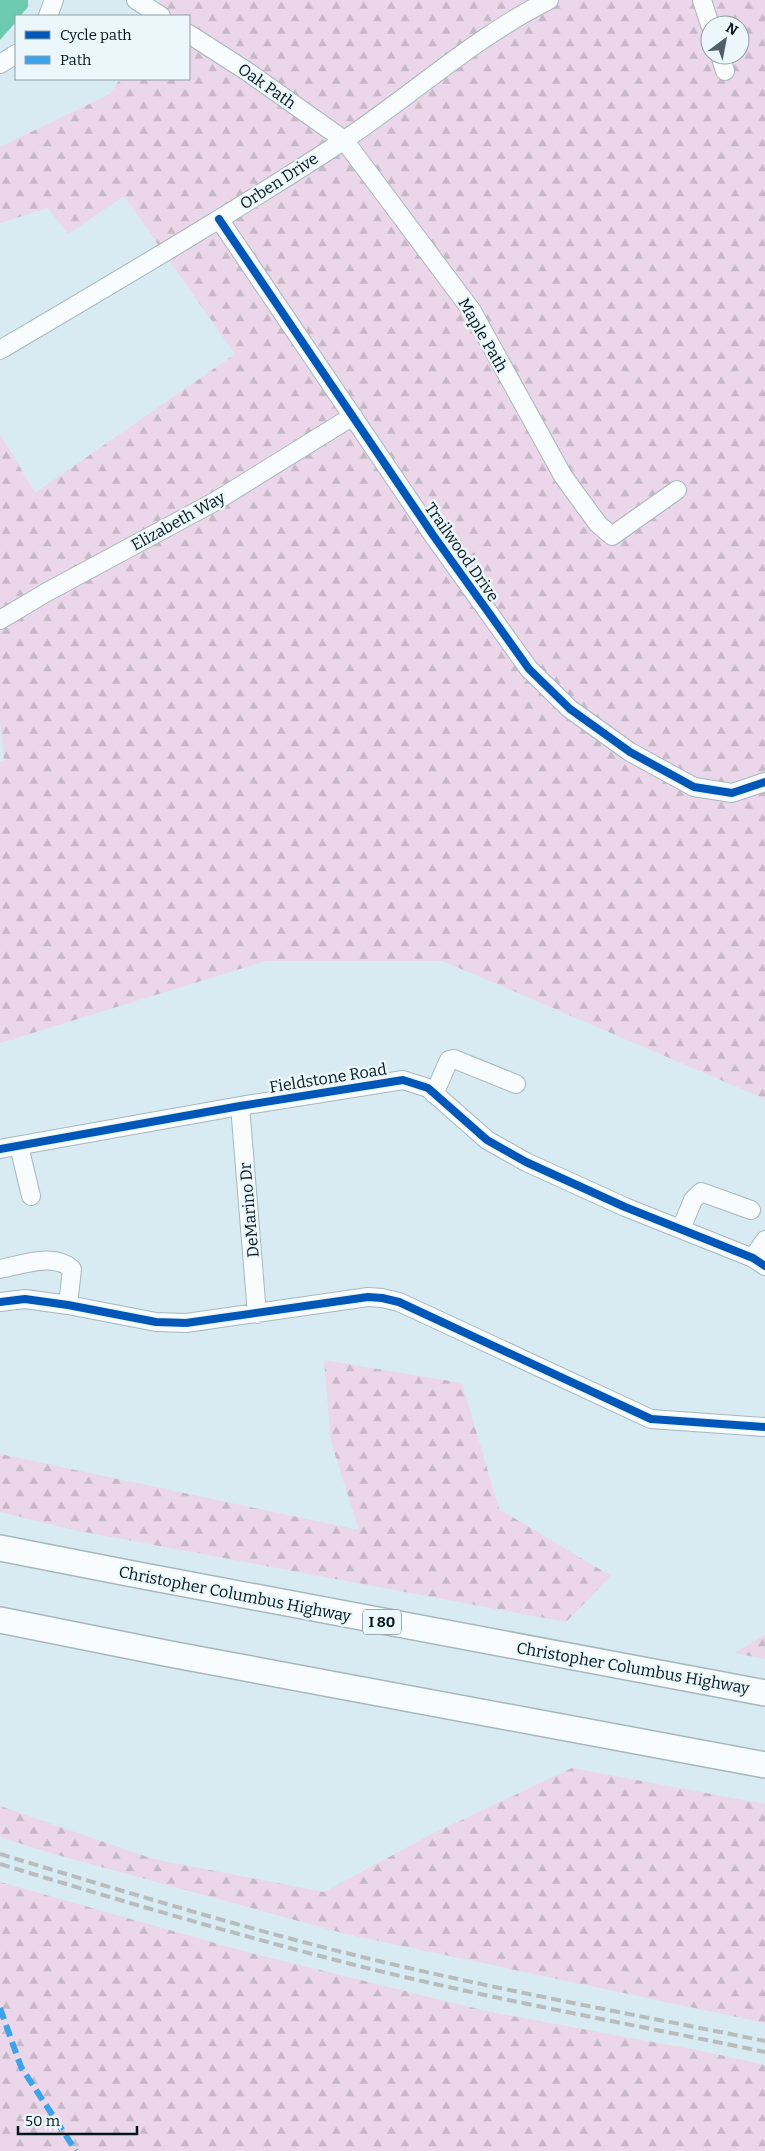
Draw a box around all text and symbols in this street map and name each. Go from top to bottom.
legend [15,15,190,80]
north arrow [700,15,750,65]
text: N [723,19,741,40]
text: Cycle path [60,26,132,44]
text: Path [60,51,92,69]
street label: Oak Path [234,59,300,113]
street label: Orben Drive [236,149,322,213]
street label: Maple Path [454,295,512,375]
street label: Elizabeth Way [128,487,229,555]
street label: Trailwood Drive [421,499,503,605]
street label: Fieldstone Road [268,1059,388,1097]
street label: DeMarino Dr [235,1162,263,1258]
street label: Christopher Columbus Highway [117,1562,353,1626]
road number: I 80 [363,1610,401,1634]
street label: Christopher Columbus Highway [515,1638,752,1698]
scale bar [18,2104,136,2136]
text: 50 m [25,2112,61,2130]

